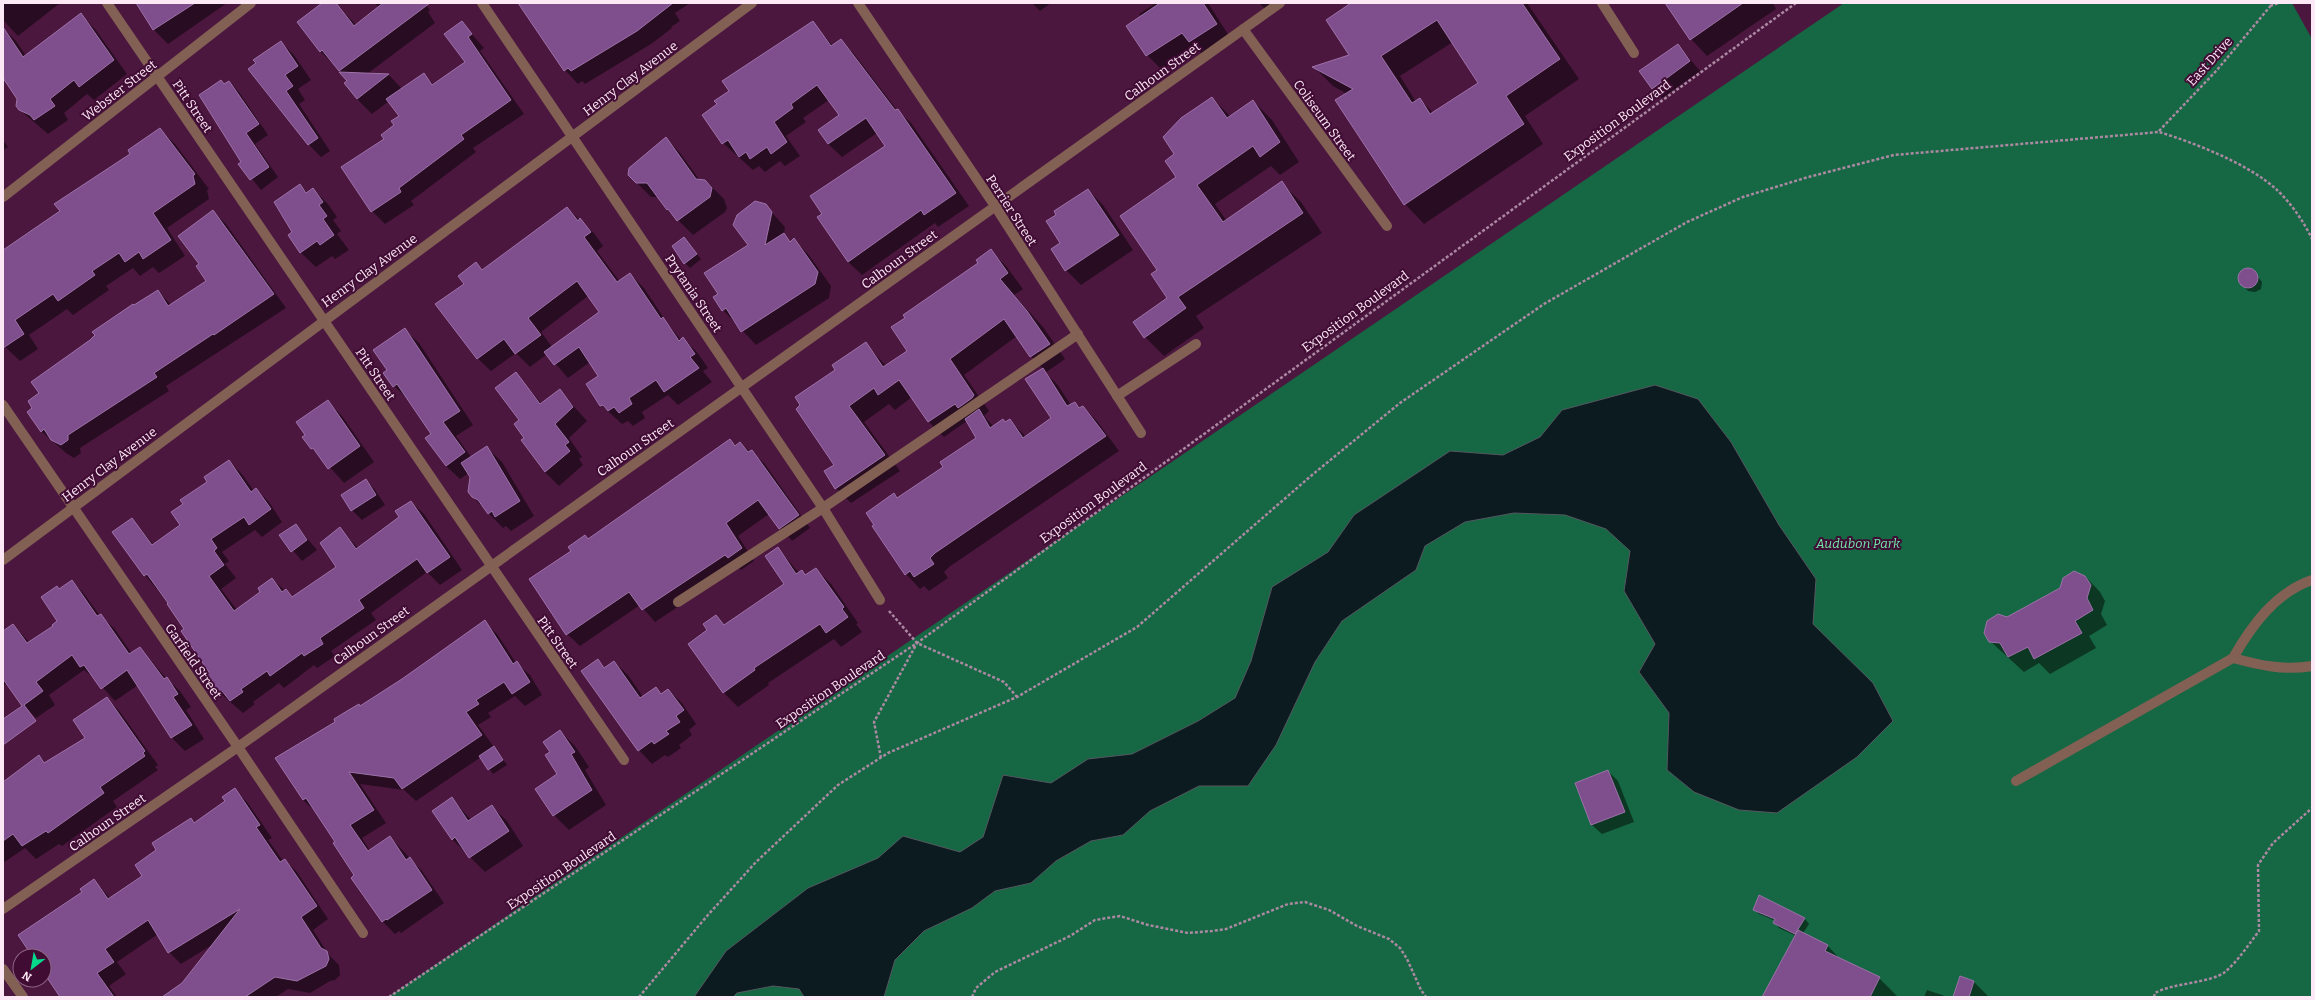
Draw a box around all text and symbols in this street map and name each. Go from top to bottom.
street label: East Drive [2184,34,2235,89]
street label: Henry Clay Avenue [580,38,680,119]
street label: Calhoun Street [1121,39,1203,104]
street label: Webster Street [79,57,160,124]
street label: Pitt Street [170,77,216,136]
street label: Coliseum Street [1290,77,1359,164]
street label: Exposition Boulevard [1561,77,1674,164]
street label: Perrier Street [983,172,1040,249]
street label: Calhoun Street [858,227,940,292]
street label: Henry Clay Avenue [319,231,420,310]
street label: Prytania Street [662,252,725,335]
street label: Exposition Boulevard [1299,268,1412,355]
street label: Pitt Street [353,345,399,404]
street label: Calhoun Street [594,415,677,479]
street label: Henry Clay Avenue [59,424,159,505]
street label: Exposition Boulevard [1037,459,1150,546]
park label: Audubon Park [1815,536,1901,551]
street label: Calhoun Street [330,603,412,668]
street label: Pitt Street [534,613,581,671]
street label: Garfield Street [162,621,225,702]
street label: Exposition Boulevard [773,647,888,731]
street label: Calhoun Street [66,790,149,854]
street label: Exposition Boulevard [504,828,619,912]
north arrow [12,948,52,988]
text: N [20,968,34,984]

